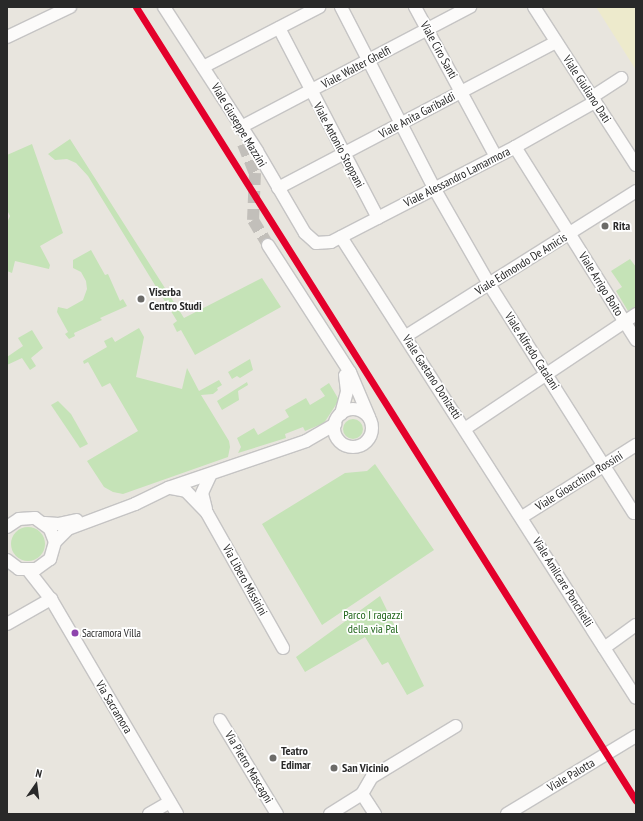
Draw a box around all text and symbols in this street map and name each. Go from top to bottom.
street label: Viale Ciro Santi [417,19,461,81]
street label: Viale Walter Ghelfi [319,43,393,91]
street label: Viale Giuliano Dati [560,53,614,125]
street label: Viale Giuseppe Mazzini [208,80,270,170]
street label: Viale Anita Garibaldi [376,89,458,141]
street label: Viale Antonio Stoppani [310,100,368,190]
street label: Viale Alessandro Lamarmora [401,144,513,210]
place label: Rita [613,219,630,233]
marker: Rita [600,221,610,231]
street label: Viale Edmondo De Amicis [472,230,570,298]
street label: Viale Arrigo Boito [576,249,626,319]
place label: Viserba Centro Studi [149,285,202,313]
marker: Viserba Centro Studi [136,294,146,304]
street label: Viale Alfredo Catalani [502,309,562,393]
street label: Viale Gaetano Donizetti [399,332,465,422]
street label: Viale Gioacchino Rossini [533,448,625,514]
street label: Viale Amilcare Ponchielli [530,535,596,629]
street label: Via Libero Missirini [220,542,270,618]
park label: Parco I ragazzi della via Pal [343,608,403,636]
place label: Sacramora Villa [82,626,141,640]
marker: Sacramora Villa [70,628,80,638]
street label: Via Sacramora [93,678,135,736]
street label: Via Pietro Mascagni [222,728,276,806]
place label: Teatro Edimar [281,744,311,772]
marker: Teatro Edimar [268,753,278,763]
street label: Viale Palotta [545,755,597,795]
place label: San Vicinio [342,761,389,775]
marker: San Vicinio [329,763,339,773]
north arrow [16,765,56,805]
text: N [34,766,43,781]

